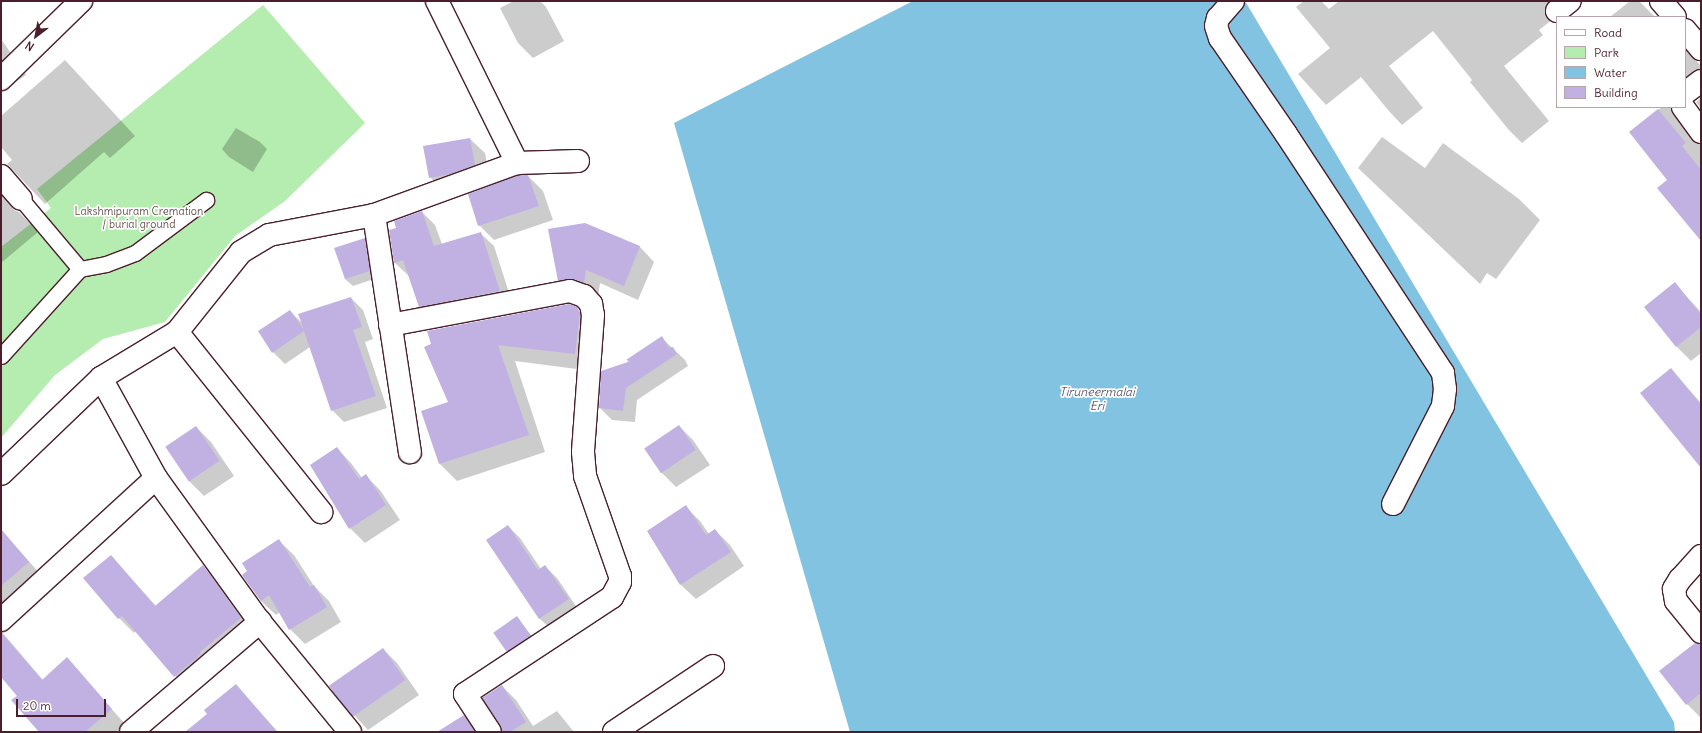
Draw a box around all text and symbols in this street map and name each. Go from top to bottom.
north arrow [16,16,56,56]
legend [1556,16,1686,108]
text: Road [1594,25,1622,40]
text: N [23,38,37,54]
text: Park [1594,45,1619,60]
text: Water [1594,65,1627,80]
text: Building [1594,85,1638,100]
park label: Lakshmipuram Cremation / burial ground [75,205,203,231]
water label: Tiruneermalai Eri [1059,385,1135,413]
scale bar [18,691,108,717]
text: 20 m [23,698,51,713]

